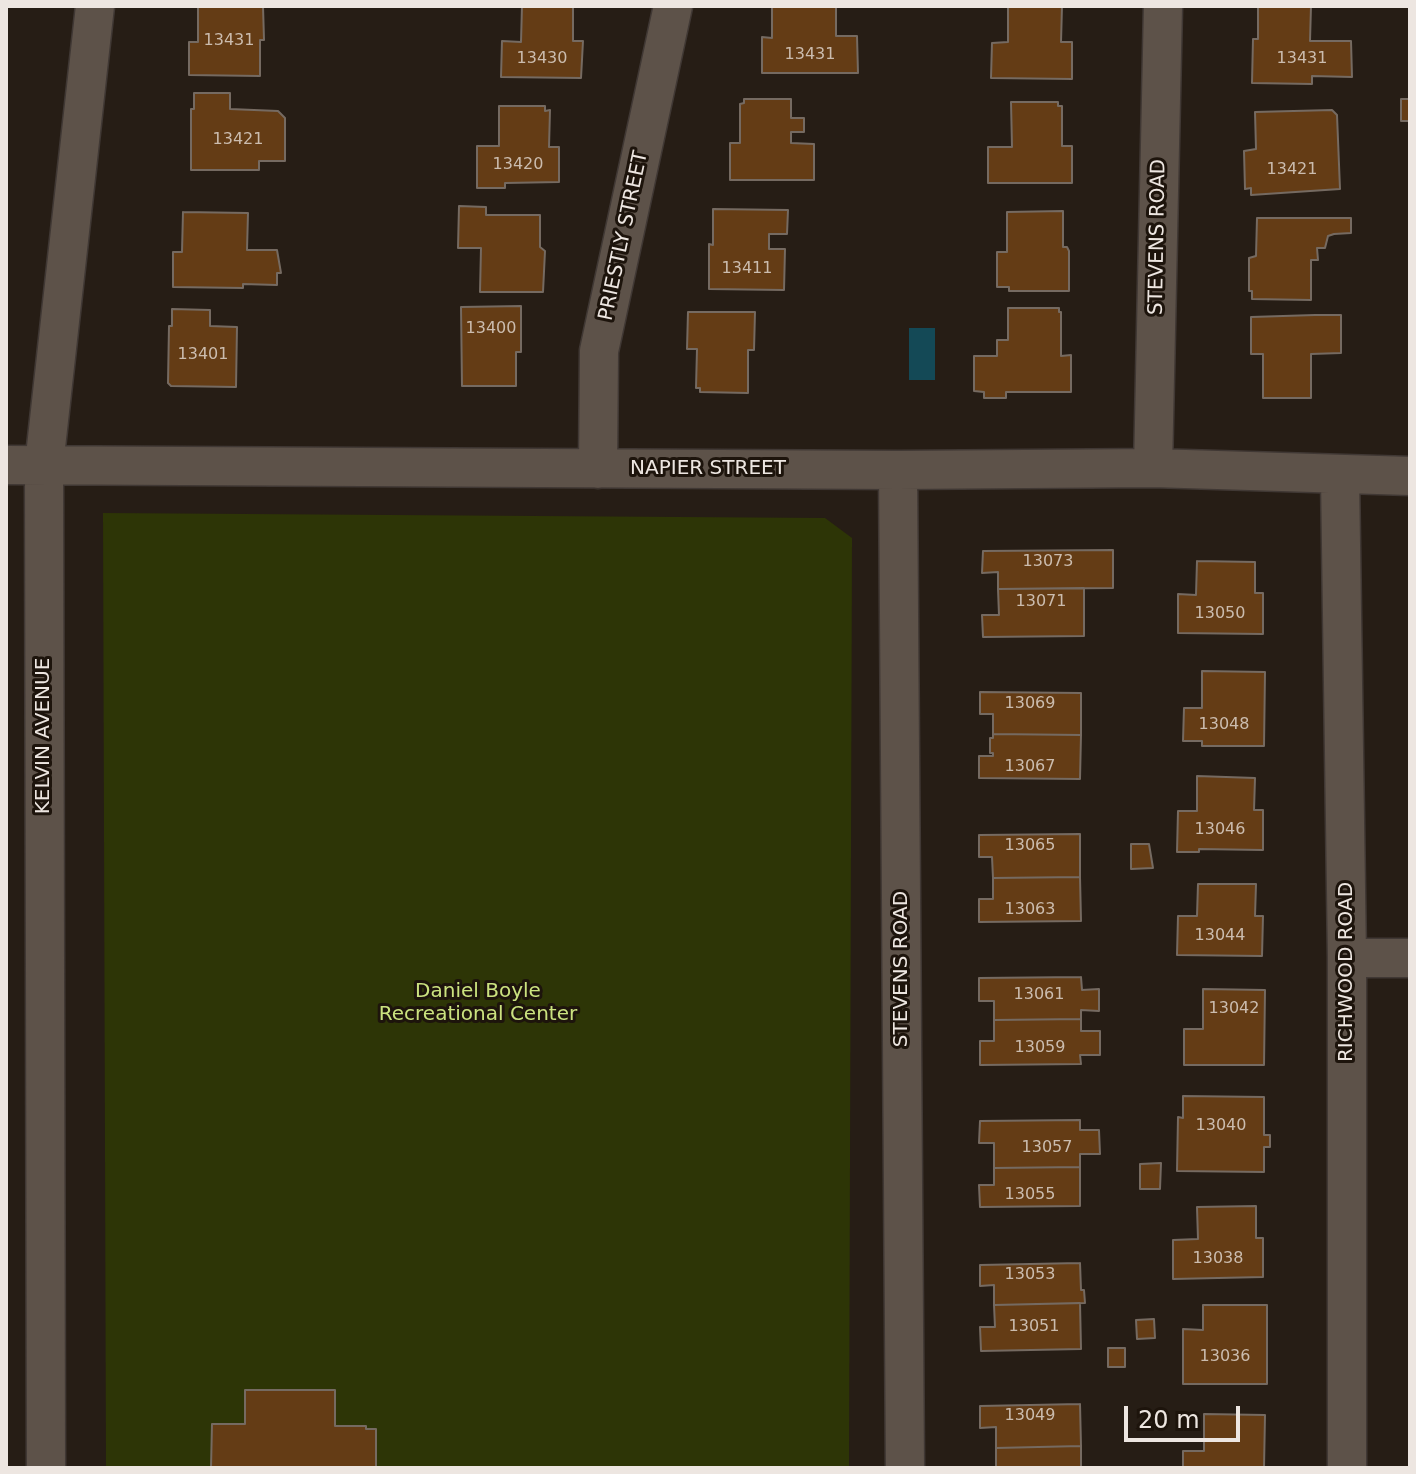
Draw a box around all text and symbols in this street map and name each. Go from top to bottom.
house number: 13431 [204,31,254,51]
house number: 13431 [785,45,835,65]
house number: 13430 [517,49,567,69]
house number: 13431 [1277,49,1327,69]
house number: 13421 [213,130,263,150]
street label: PRIESTLY STREET [594,149,654,323]
house number: 13420 [493,155,543,175]
street label: STEVENS ROAD [1145,159,1171,315]
house number: 13421 [1267,160,1317,180]
house number: 13411 [722,259,772,279]
house number: 13400 [466,319,516,339]
house number: 13401 [178,345,228,365]
street label: NAPIER STREET [630,457,786,481]
house number: 13073 [1023,552,1073,572]
house number: 13071 [1016,592,1066,612]
house number: 13050 [1195,604,1245,624]
street label: KELVIN AVENUE [32,658,56,814]
house number: 13069 [1005,694,1055,714]
house number: 13048 [1199,715,1249,735]
house number: 13067 [1005,757,1055,777]
house number: 13046 [1195,820,1245,840]
house number: 13065 [1005,836,1055,856]
street label: RICHWOOD ROAD [1335,882,1359,1062]
street label: STEVENS ROAD [890,891,914,1047]
house number: 13063 [1005,900,1055,920]
house number: 13044 [1195,926,1245,946]
park label: Daniel Boyle Recreational Center [379,980,577,1027]
house number: 13061 [1014,985,1064,1005]
house number: 13042 [1209,999,1259,1019]
house number: 13059 [1015,1038,1065,1058]
house number: 13040 [1196,1116,1246,1136]
house number: 13057 [1022,1138,1072,1158]
house number: 13055 [1005,1185,1055,1205]
house number: 13038 [1193,1249,1243,1269]
house number: 13053 [1005,1265,1055,1285]
house number: 13051 [1009,1317,1059,1337]
house number: 13036 [1200,1347,1250,1367]
scale bar [1128,1390,1244,1440]
house number: 13049 [1005,1406,1055,1426]
text: 20 m [1138,1406,1200,1434]

